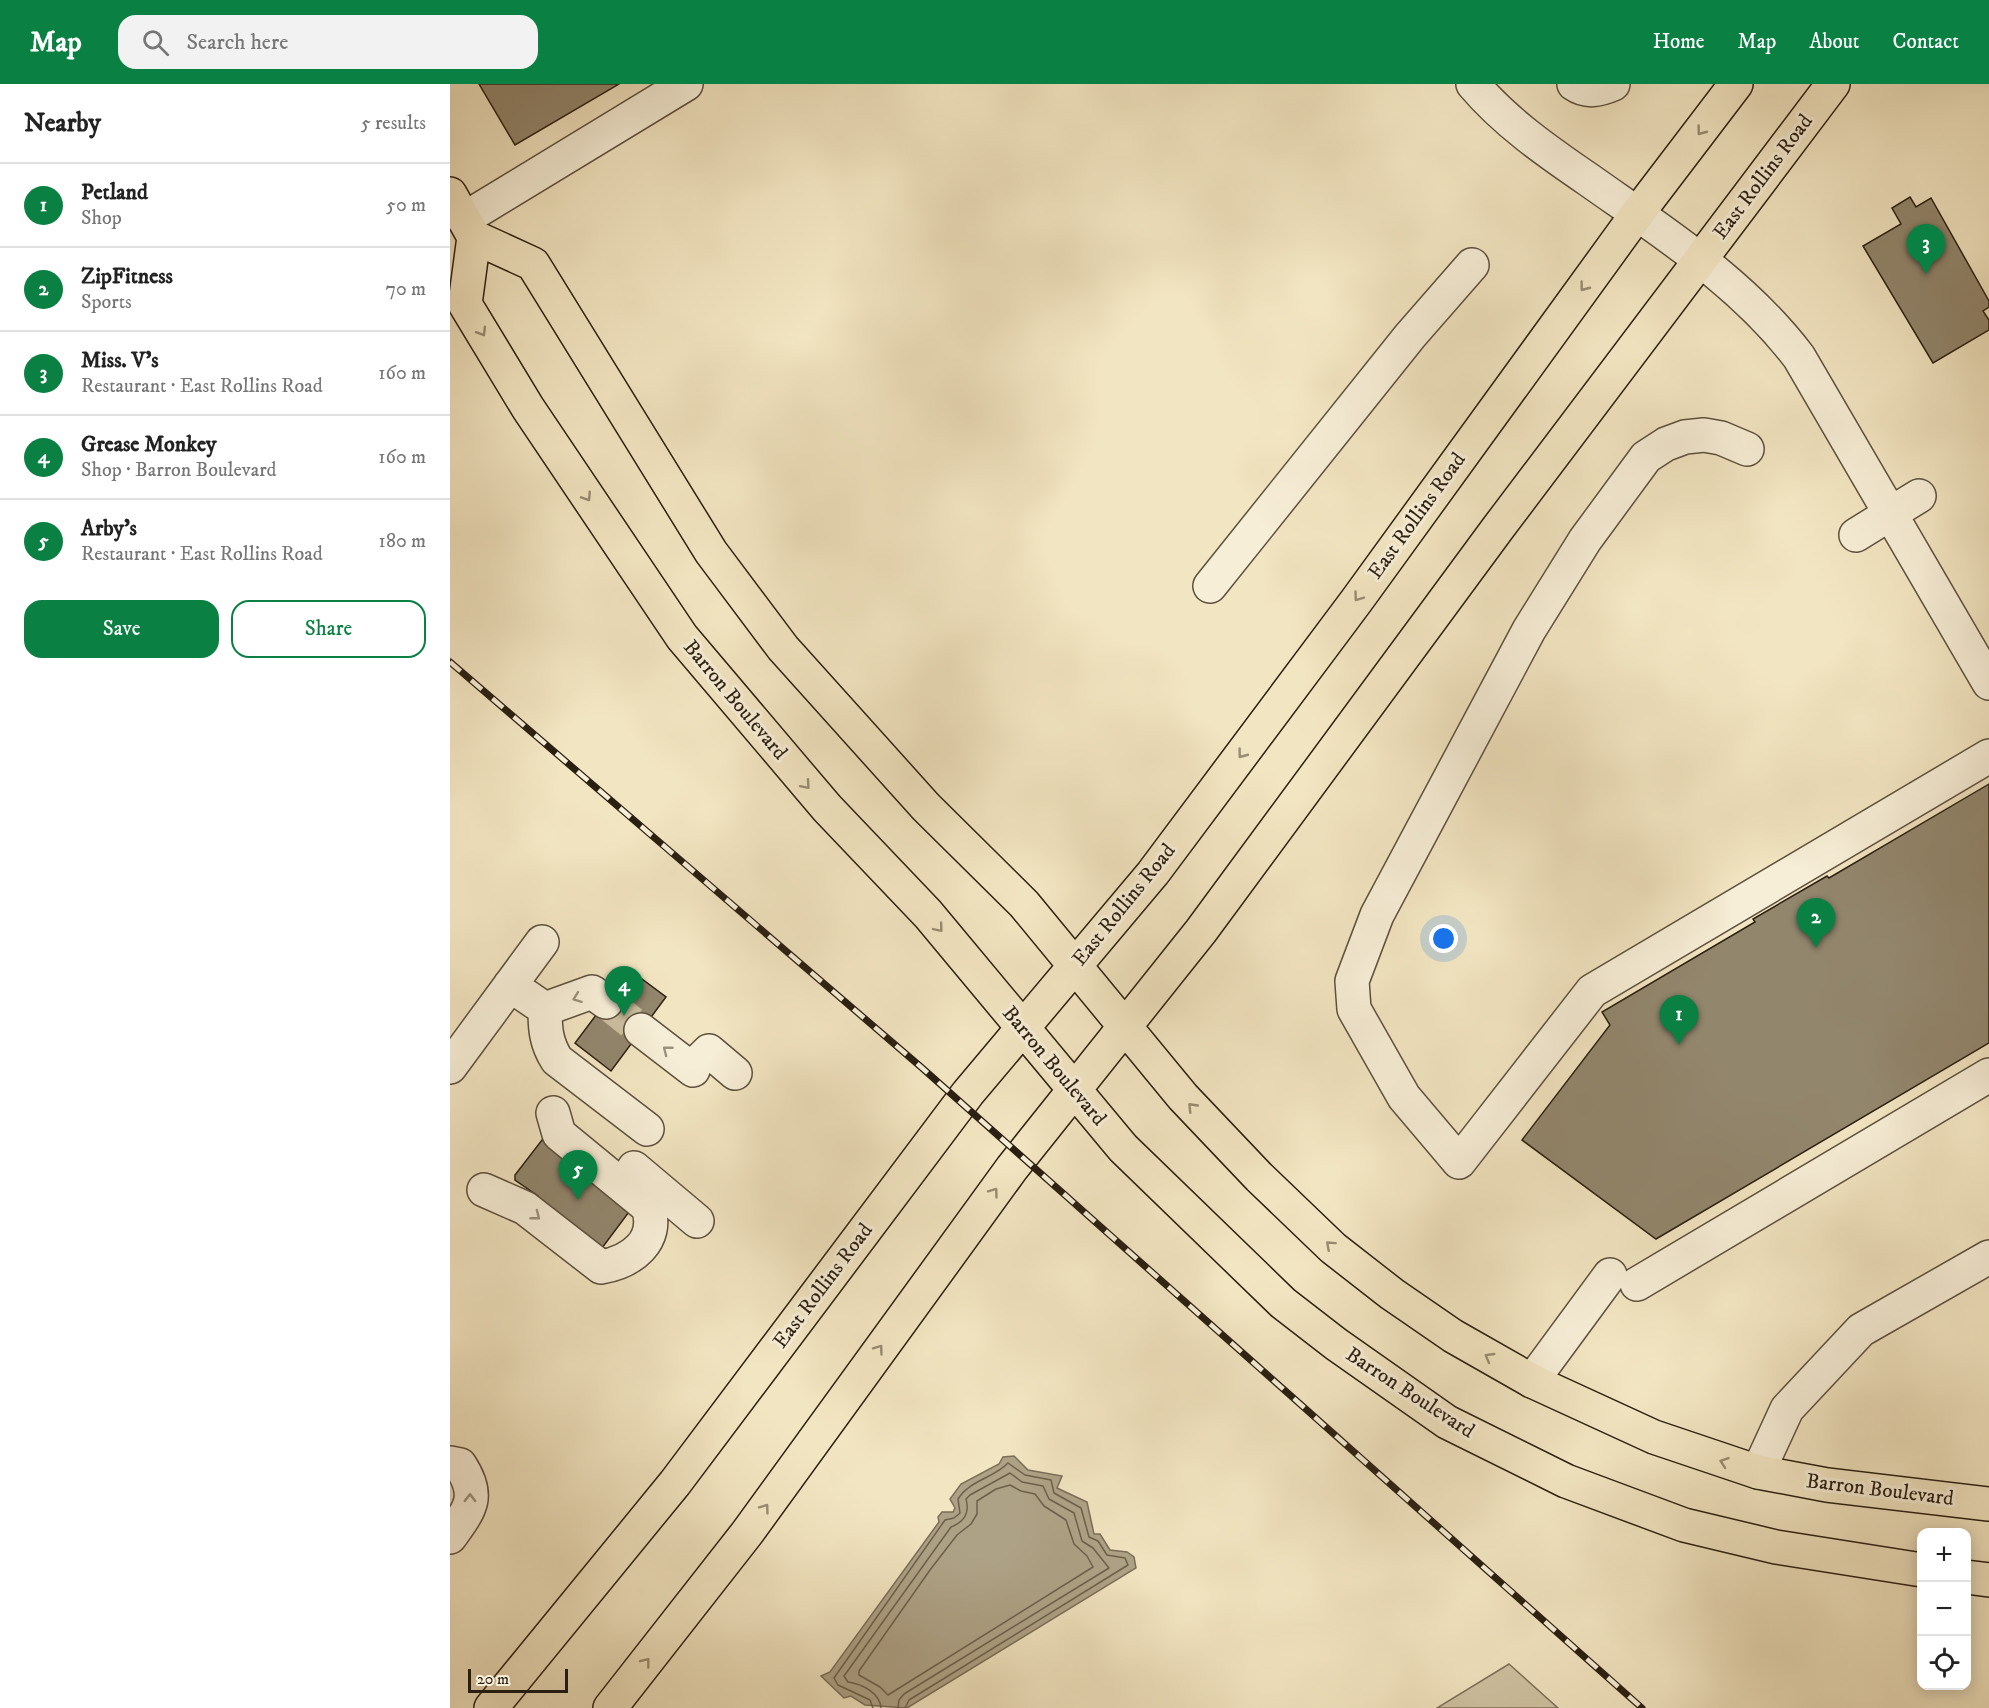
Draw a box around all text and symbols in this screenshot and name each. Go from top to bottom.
search box [118,15,538,69]
text: Map [30,25,82,60]
icon: search [139,26,172,59]
text: Search here [187,29,288,56]
text: Home [1653,29,1705,55]
text: Map [1738,29,1776,55]
text: About [1809,29,1860,55]
text: Contact [1893,29,1959,55]
text: Nearby [24,107,101,140]
street label: East Rollins Road [1707,109,1819,245]
text: 5 results [361,111,426,136]
one-way arrow [1697,124,1708,135]
text: Petland [81,179,148,206]
text: 1 [40,193,47,218]
text: 50 m [386,193,426,218]
text: Shop [81,206,122,231]
pin: 3 [1906,224,1946,274]
text: ZipFitness [81,263,173,290]
text: 2 [39,277,48,302]
text: 70 m [385,277,426,302]
one-way arrow [1580,280,1591,291]
text: Sports [81,290,132,315]
one-way arrow [475,326,487,336]
text: Miss. V's [81,347,158,374]
text: 3 [40,361,47,386]
text: 160 m [378,361,426,386]
text: Restaurant · East Rollins Road [81,374,323,399]
text: Grease Monkey [81,431,216,458]
text: 4 [38,445,49,470]
text: 160 m [378,445,426,470]
street label: East Rollins Road [1362,447,1472,584]
text: Shop · Barron Boulevard [81,458,276,483]
one-way arrow [580,490,591,501]
text: Arby's [81,515,137,542]
text: 5 [39,529,48,554]
text: 180 m [379,529,426,554]
text: Restaurant · East Rollins Road [81,542,323,567]
one-way arrow [1354,591,1365,602]
button: Save [24,600,219,658]
button: Share [231,600,426,658]
street label: Barron Boulevard [677,635,793,766]
one-way arrow [1238,747,1249,758]
one-way arrow [799,778,810,789]
street label: East Rollins Road [1067,838,1182,971]
pin: 2 [1796,898,1836,948]
one-way arrow [932,921,943,932]
your location [1429,924,1458,953]
pin: 4 [604,966,644,1016]
one-way arrow [572,990,582,1003]
pin: 1 [1660,996,1698,1045]
street label: Barron Boulevard [996,1001,1112,1132]
one-way arrow [663,1046,674,1057]
one-way arrow [1189,1103,1200,1114]
pin: 5 [558,1150,598,1200]
one-way arrow [987,1188,998,1199]
one-way arrow [529,1209,540,1220]
street label: East Rollins Road [767,1218,879,1354]
one-way arrow [1326,1241,1337,1252]
street label: Barron Boulevard [1341,1342,1480,1445]
one-way arrow [872,1345,883,1356]
one-way arrow [1485,1352,1495,1364]
one-way arrow [1719,1456,1730,1469]
street label: Barron Boulevard [1805,1468,1956,1512]
one-way arrow [464,1493,477,1502]
one-way arrow [758,1503,769,1514]
map controls [1917,1528,1971,1690]
button: + [1917,1528,1971,1582]
button: − [1917,1582,1971,1636]
button: locate [1917,1636,1971,1690]
one-way arrow [639,1658,650,1669]
scale bar [468,1666,568,1694]
text: 20 m [477,1669,509,1689]

